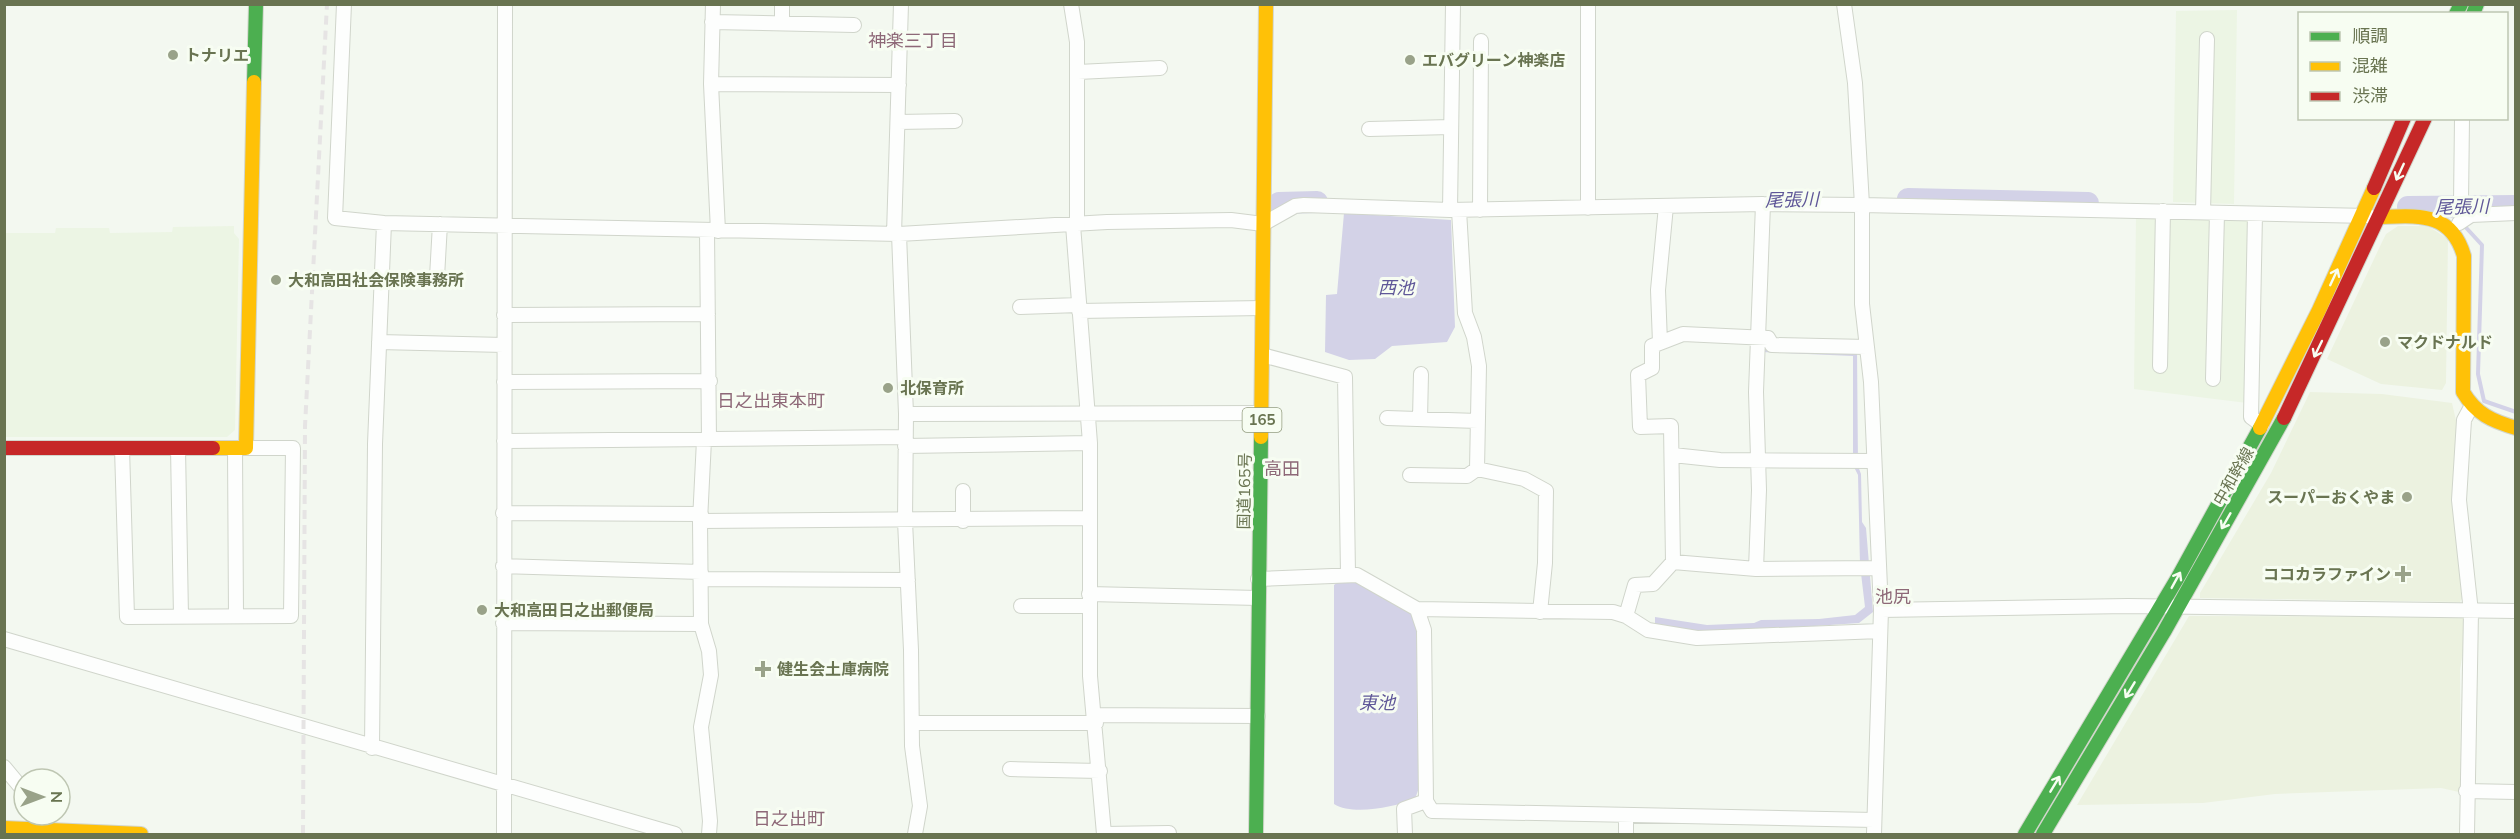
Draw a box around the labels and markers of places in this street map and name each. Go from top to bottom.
place label: トナリエ [185,45,249,65]
marker: トナリエ [166,48,180,62]
place label: エバグリーン神楽店 [1422,50,1565,70]
marker: エバグリーン神楽店 [1403,53,1417,67]
place label: 大和高田社会保険事務所 [288,270,464,290]
marker: 大和高田社会保険事務所 [269,273,283,287]
place label: マクドナルド [2397,332,2493,352]
marker: マクドナルド [2378,335,2392,349]
place label: 北保育所 [900,378,964,398]
marker: 北保育所 [881,381,895,395]
place label: スーパーおくやま [2267,487,2395,507]
marker: スーパーおくやま [2400,490,2414,504]
place label: ココカラファイン [2263,564,2391,584]
marker: ココカラファイン [2396,567,2410,581]
place label: 大和高田日之出郵便局 [494,600,654,620]
marker: 大和高田日之出郵便局 [475,603,489,617]
place label: 健生会土庫病院 [777,659,889,679]
marker: 健生会土庫病院 [754,660,772,678]

